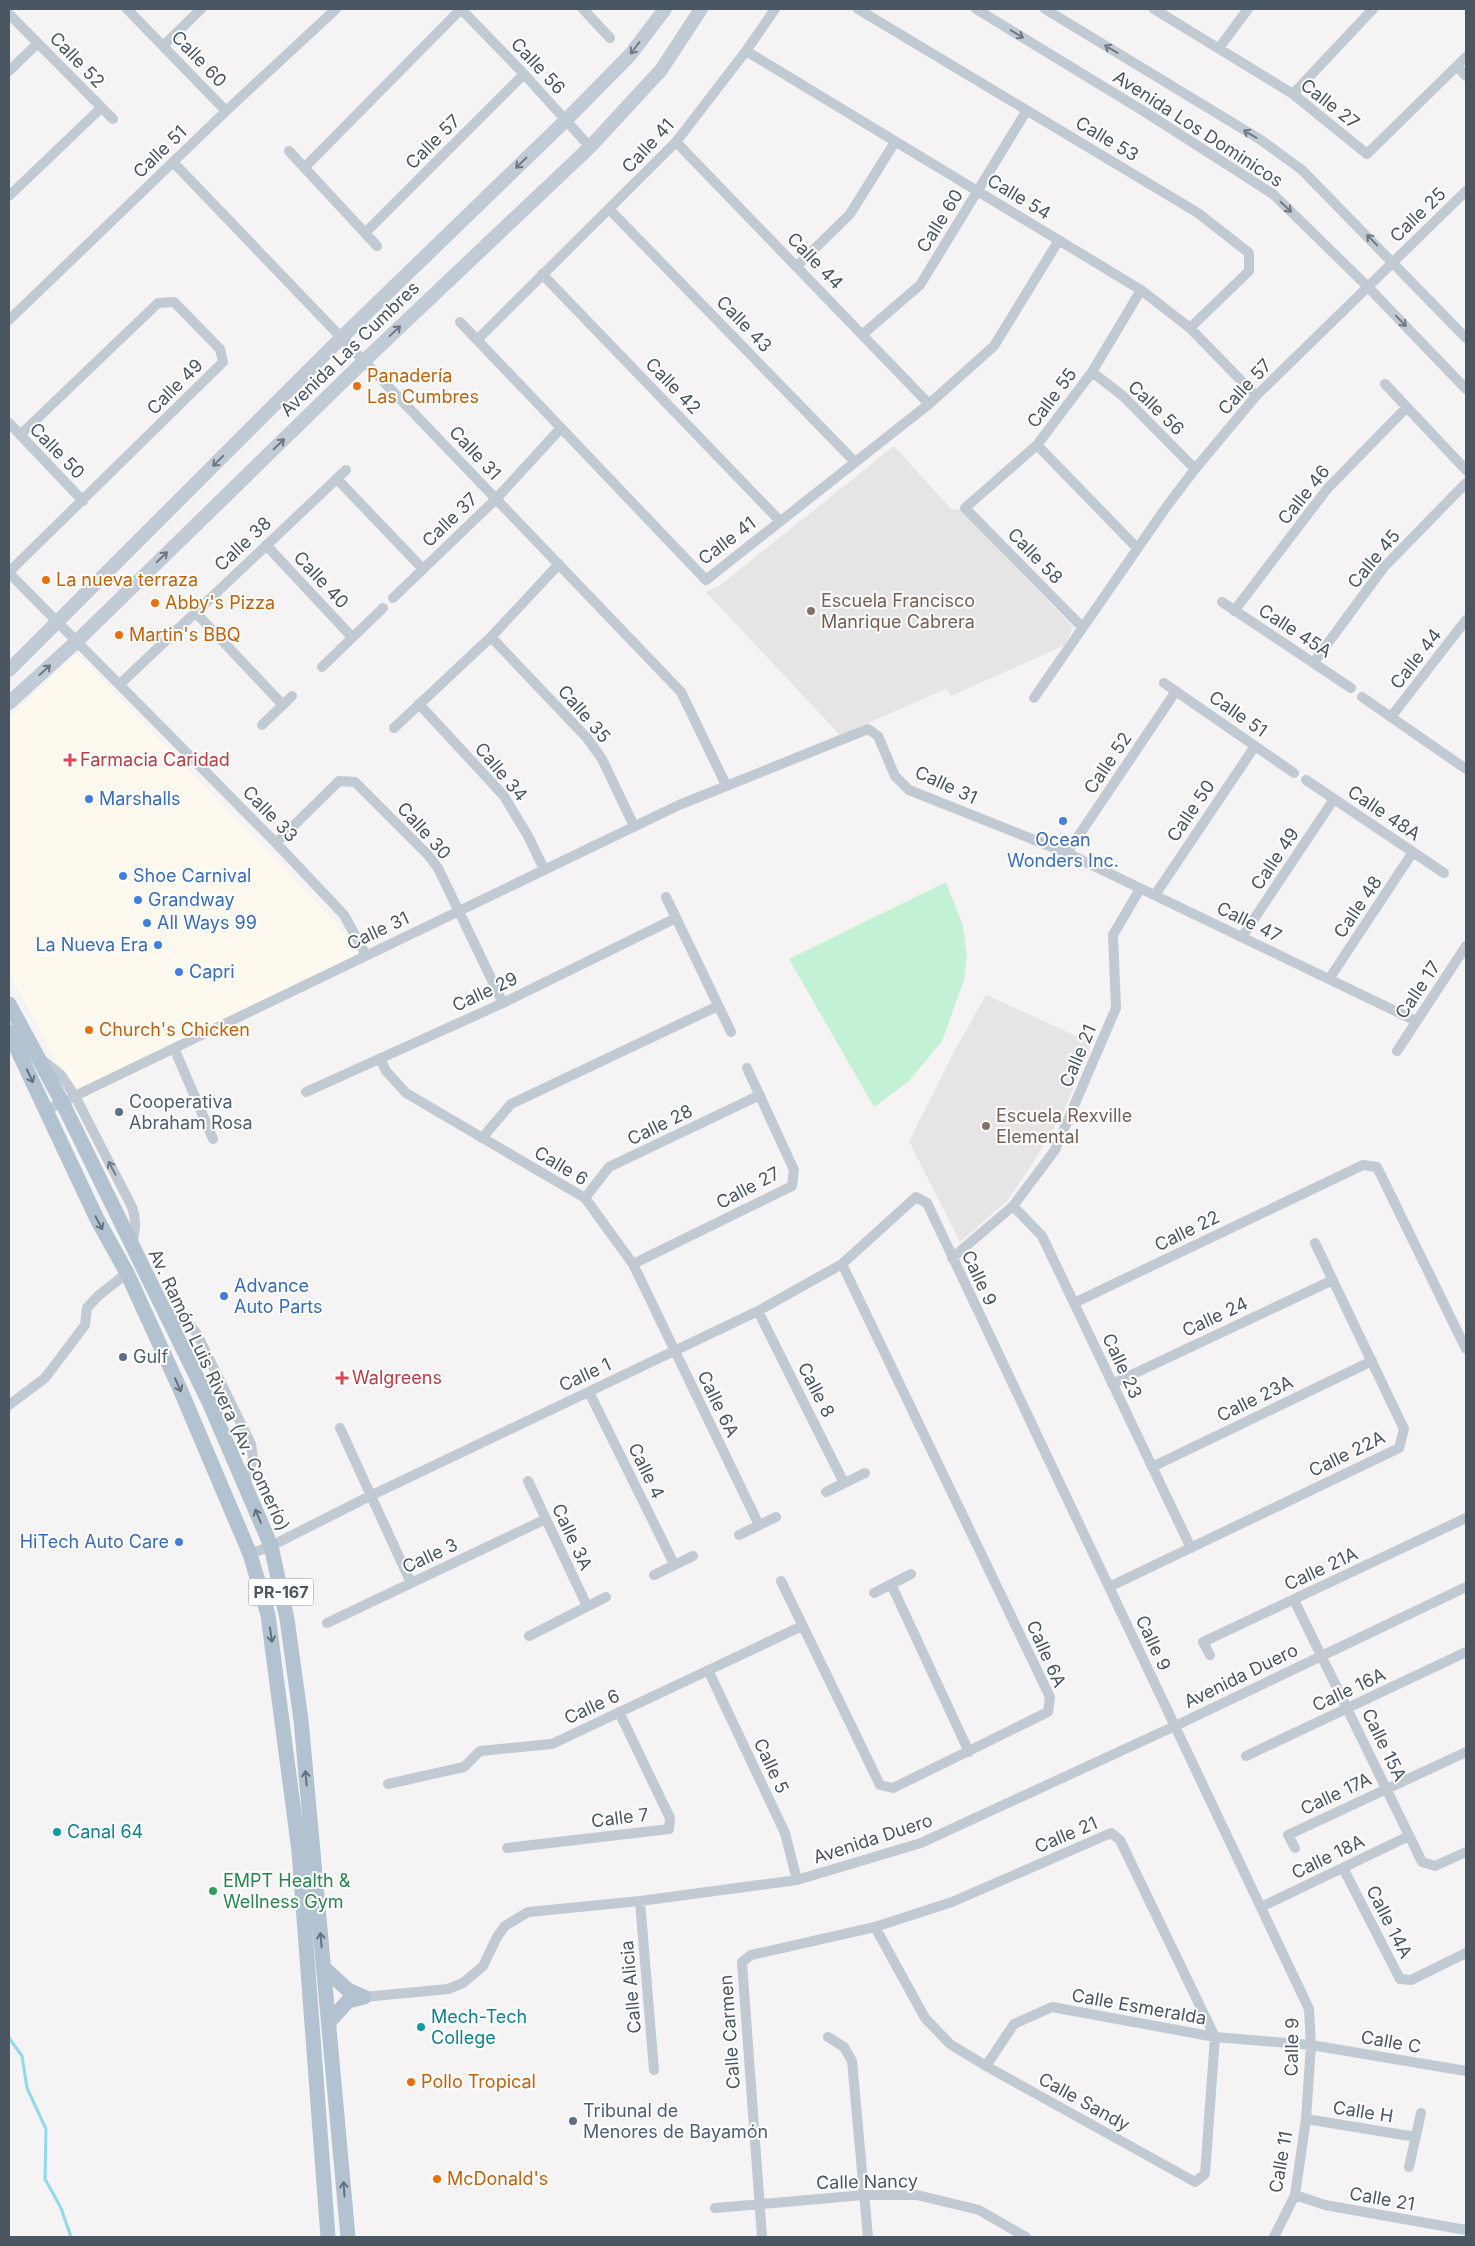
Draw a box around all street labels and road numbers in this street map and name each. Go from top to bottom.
street label: Calle 60 [167,26,231,91]
street label: Calle 52 [46,27,109,92]
street label: Calle 56 [507,33,570,98]
street label: Avenida Los Dominicos [1110,66,1287,191]
street label: Calle 27 [1297,74,1364,133]
street label: Calle 57 [401,110,464,173]
street label: Calle 53 [1072,112,1142,165]
street label: Calle 41 [617,114,678,177]
street label: Calle 51 [129,121,191,182]
street label: Calle 54 [984,170,1055,224]
street label: Calle 25 [1385,183,1450,246]
street label: Calle 60 [912,185,967,256]
street label: Calle 44 [783,228,848,293]
street label: Avenida Las Cumbres [276,277,423,420]
street label: Calle 43 [712,291,776,356]
street label: Calle 42 [641,353,705,418]
street label: Calle 49 [142,354,207,419]
street label: Calle 57 [1214,354,1276,419]
street label: Calle 55 [1022,364,1081,432]
street label: Calle 56 [1124,376,1189,439]
street label: Calle 50 [26,418,89,483]
street label: Calle 31 [445,421,506,484]
street label: Calle 46 [1273,461,1334,529]
street label: Calle 37 [418,488,482,551]
street label: Calle 38 [210,512,275,575]
street label: Calle 41 [694,512,759,569]
street label: Calle 58 [1004,523,1067,588]
street label: Calle 45 [1343,525,1404,592]
street label: Calle 40 [290,547,353,613]
street label: Calle 45A [1255,599,1336,662]
street label: Calle 44 [1386,624,1446,693]
street label: Calle 35 [554,681,615,747]
street label: Calle 51 [1205,686,1271,741]
street label: Calle 52 [1079,728,1136,797]
street label: Calle 34 [471,738,532,805]
street label: Calle 31 [912,761,981,808]
street label: Calle 50 [1162,776,1219,846]
street label: Calle 33 [239,781,302,846]
street label: Calle 48A [1344,781,1424,844]
street label: Calle 30 [393,798,456,864]
street label: Calle 49 [1246,824,1303,894]
street label: Calle 48 [1329,872,1386,942]
street label: Calle 47 [1213,897,1285,946]
street label: Calle 31 [343,907,412,954]
street label: Calle 17 [1391,957,1444,1023]
street label: Calle 29 [449,967,521,1016]
street label: Calle 21 [1055,1021,1100,1090]
street label: Calle 28 [624,1100,696,1149]
street label: Calle 6 [531,1141,592,1190]
street label: Calle 27 [713,1162,783,1213]
street label: Calle 22 [1151,1206,1223,1255]
street label: Av. Ramón Luis Rivera (Av. Comerío) [145,1245,294,1534]
street label: Calle 9 [958,1247,1001,1309]
street label: Calle 24 [1179,1292,1251,1341]
street label: Calle 23 [1098,1330,1147,1402]
street label: Calle 1 [555,1353,614,1396]
street label: Calle 8 [794,1359,839,1421]
street label: Calle 6A [693,1367,743,1440]
street label: Calle 23A [1213,1371,1296,1426]
street label: Calle 22A [1305,1426,1388,1481]
street label: Calle 4 [624,1440,669,1502]
street label: Calle 3A [548,1500,597,1573]
street label: Calle 3 [399,1534,461,1577]
street label: Calle 21A [1281,1542,1361,1595]
road number: PR-167 [248,1578,314,1605]
street label: Calle 9 [1132,1612,1175,1674]
street label: Calle 6A [1022,1617,1071,1691]
street label: Avenida Duero [1180,1639,1301,1712]
street label: Calle 16A [1309,1663,1389,1716]
street label: Calle 6 [561,1685,623,1728]
street label: Calle 15A [1358,1705,1411,1785]
street label: Calle 5 [750,1735,793,1797]
street label: Calle 17A [1297,1768,1374,1819]
street label: Calle 7 [590,1804,650,1831]
street label: Avenida Duero [811,1809,935,1868]
street label: Calle 21 [1031,1812,1100,1857]
street label: Calle 18A [1288,1830,1368,1883]
street label: Calle 14A [1362,1882,1417,1962]
street label: Calle Alicia [616,1940,645,2034]
street label: Calle Carmen [715,1974,744,2090]
street label: Calle Esmeralda [1070,1984,1208,2029]
street label: Calle 9 [1280,2017,1303,2077]
street label: Calle C [1359,2026,1423,2057]
street label: Calle Sandy [1035,2068,1134,2135]
street label: Calle H [1331,2096,1395,2127]
street label: Calle 11 [1265,2129,1296,2194]
street label: Calle Nancy [816,2170,918,2193]
street label: Calle 21 [1348,2182,1416,2215]

